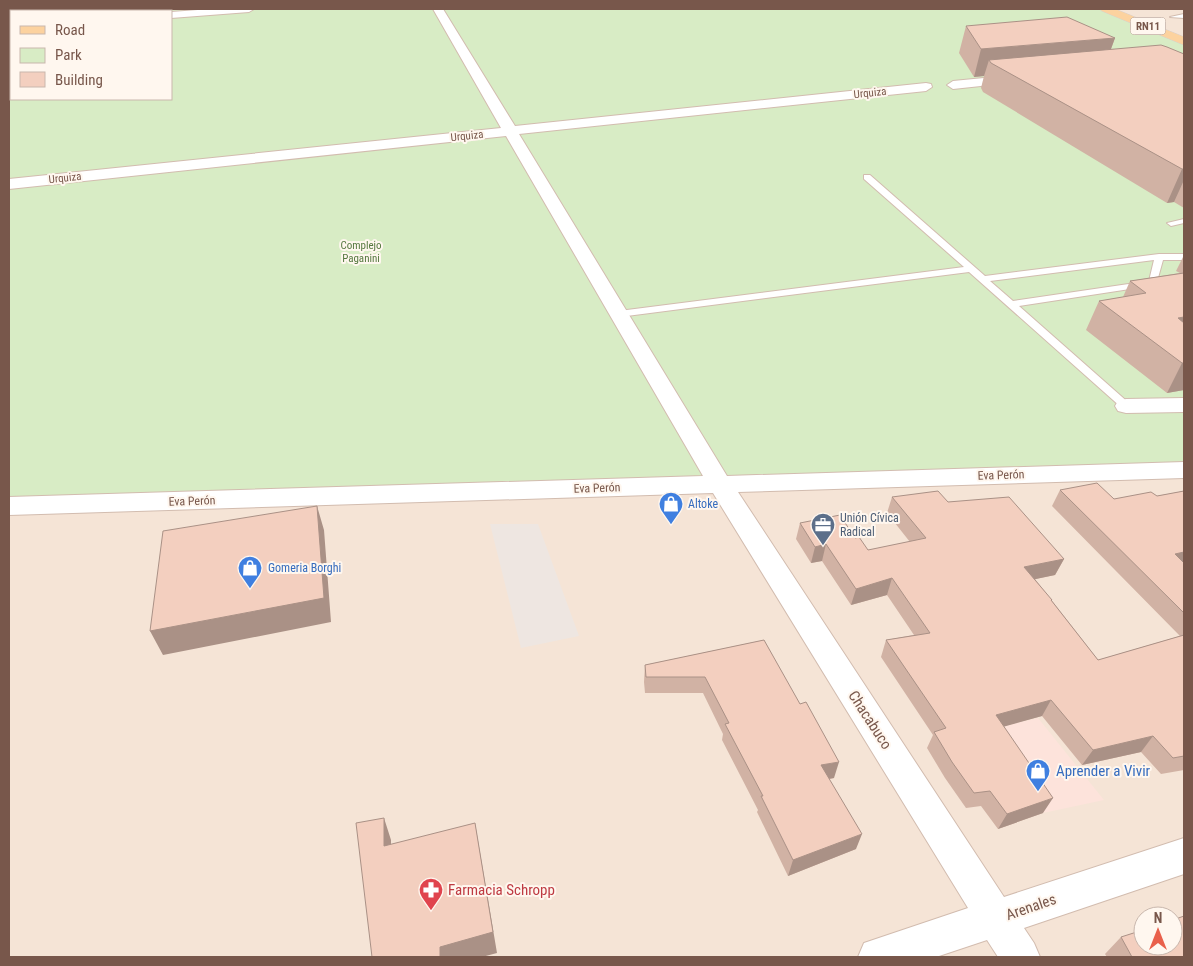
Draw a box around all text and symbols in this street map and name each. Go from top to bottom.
legend [10,10,172,100]
road number: RN11 [1130,18,1166,34]
text: Road [55,21,85,39]
text: Park [55,46,82,64]
text: Building [55,71,103,89]
street label: Urquiza [853,85,887,101]
street label: Urquiza [450,128,484,144]
street label: Urquiza [48,170,82,186]
park label: Complejo Paganini [340,239,382,265]
street label: Eva Perón [977,467,1025,483]
street label: Eva Perón [573,480,621,496]
shop icon: Altoke [658,491,684,525]
street label: Eva Perón [168,493,216,509]
place label: Altoke [688,497,718,511]
place label: Unión Cívica Radical [840,511,899,539]
office icon: Unión Cívica Radical [810,512,836,546]
shop icon: Gomeria Borghi [237,555,263,589]
place label: Gomeria Borghi [268,561,341,575]
street label: Chacabuco [844,687,896,753]
shop icon: Aprender a Vivir [1025,758,1051,792]
place label: Aprender a Vivir [1056,762,1151,780]
pharmacy icon: Farmacia Schropp [418,877,444,911]
place label: Farmacia Schropp [448,881,555,899]
street label: Arenales [1004,890,1059,924]
north arrow [1133,906,1183,956]
text: N [1154,910,1162,926]

